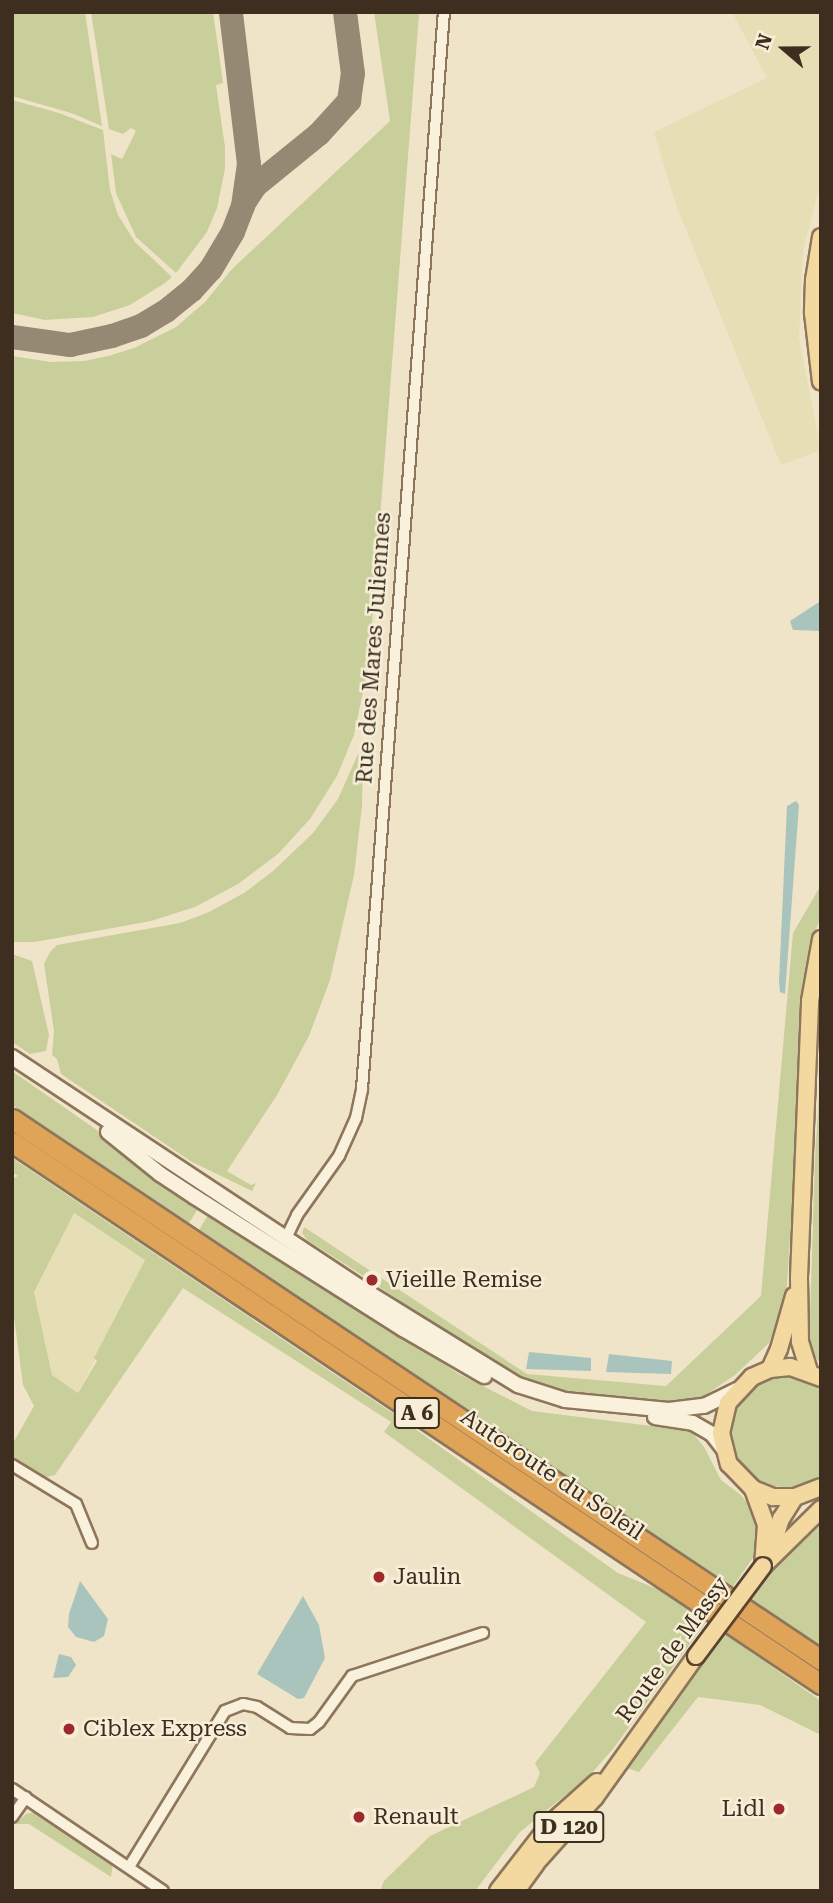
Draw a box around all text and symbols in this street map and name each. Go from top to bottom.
north arrow [749,14,819,84]
text: N [750,31,777,52]
street label: Rue des Mares Juliennes [351,511,397,785]
place label: Vieille Remise [386,1266,542,1294]
marker: Vieille Remise [364,1272,380,1288]
road number: A 6 [392,1396,442,1430]
street label: Autoroute du Soleil [455,1403,649,1547]
place label: Jaulin [393,1563,461,1591]
marker: Jaulin [371,1569,387,1585]
street label: Route de Massy [611,1572,735,1728]
place label: Ciblex Express [83,1715,247,1743]
marker: Ciblex Express [61,1721,77,1737]
place label: Lidl [722,1795,765,1823]
marker: Lidl [771,1801,787,1817]
place label: Renault [373,1803,458,1831]
marker: Renault [351,1809,367,1825]
road number: D 120 [532,1810,606,1844]

